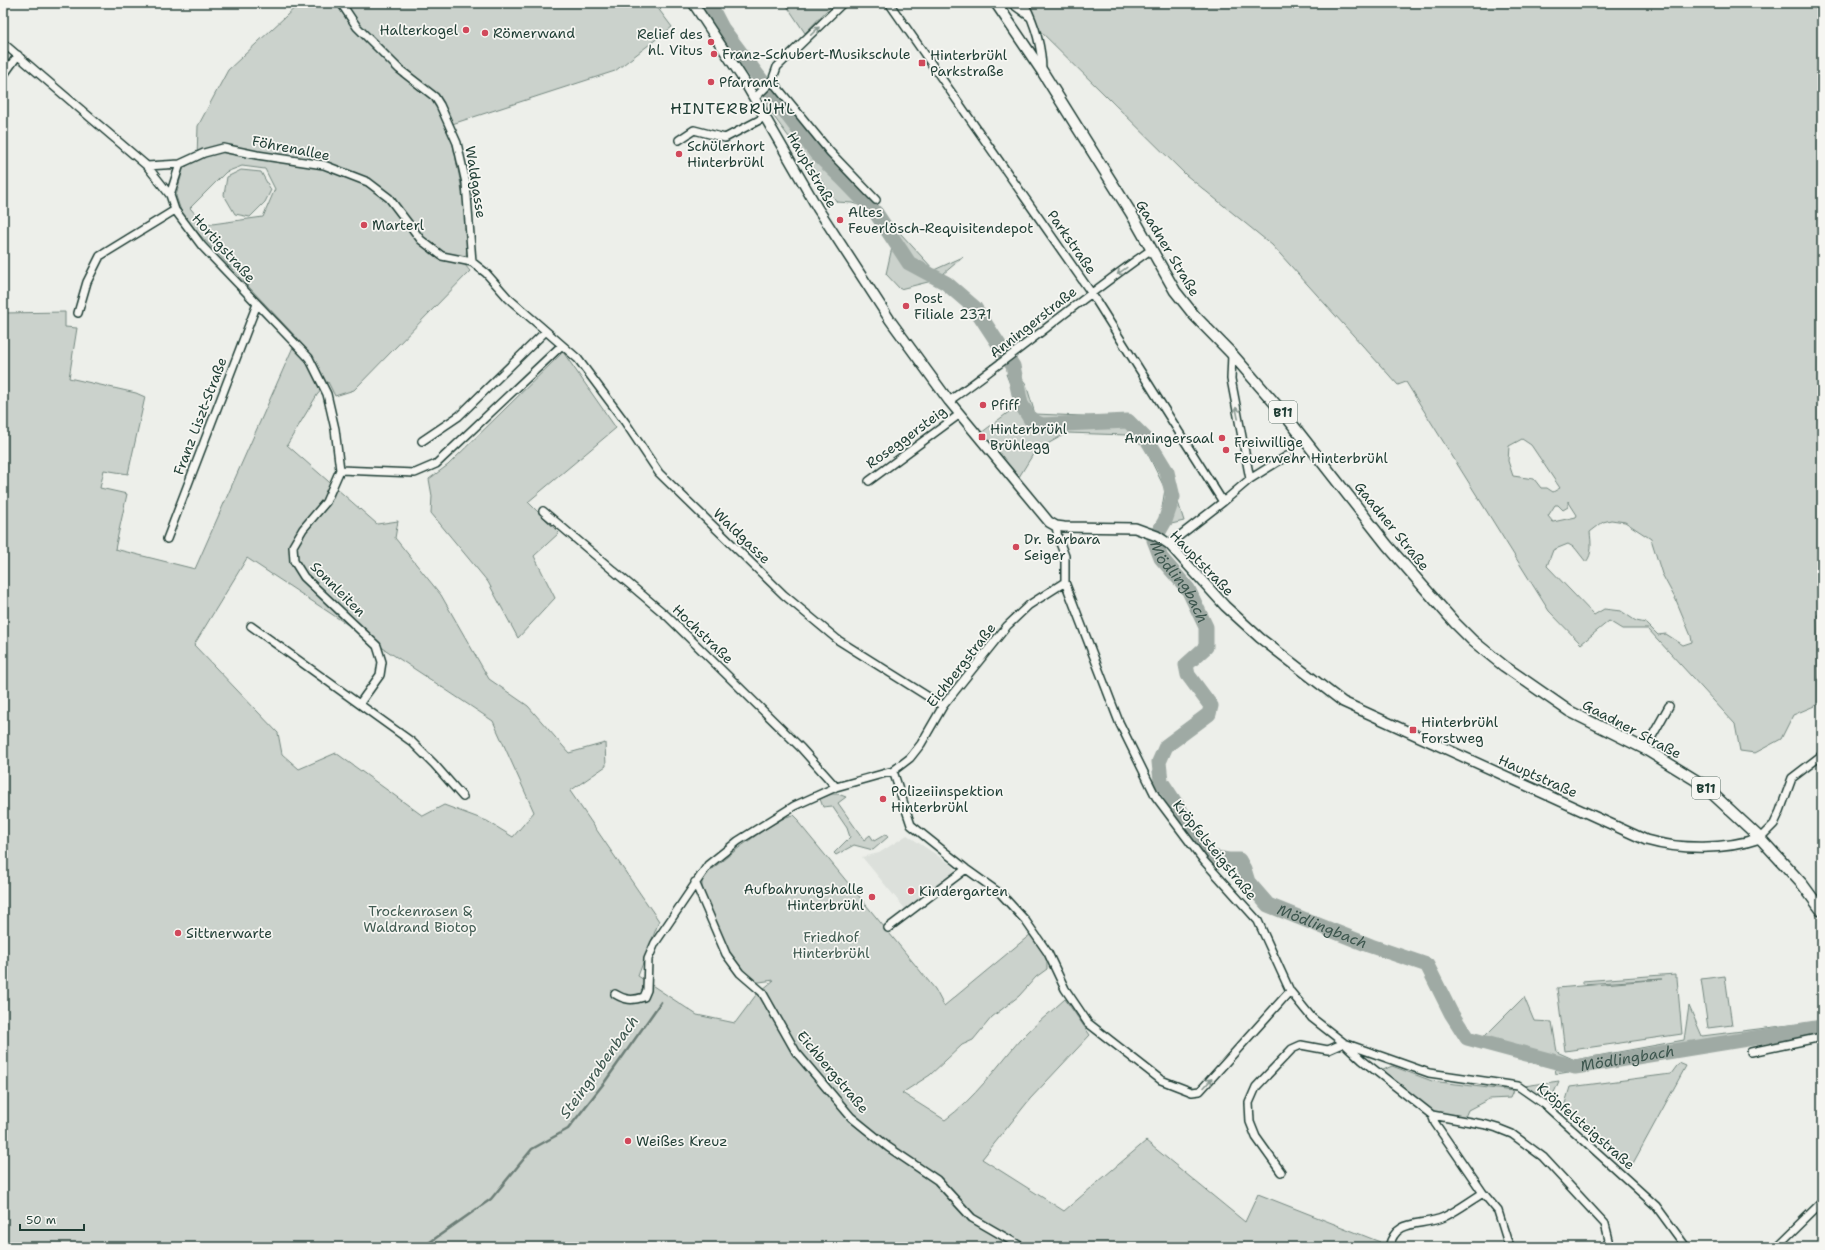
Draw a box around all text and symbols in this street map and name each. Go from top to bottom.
place label: Halterkogel [379,21,459,39]
place label: Römerwand [493,24,575,42]
marker: Halterkogel [461,25,471,35]
place label: Relief des hl. Vitus [637,25,703,59]
one-way arrow [810,26,820,36]
marker: Römerwand [480,28,490,38]
marker: Relief des hl. Vitus [706,37,716,47]
place label: Franz-Schubert-Musikschule [722,45,911,63]
place label: Hinterbrühl Parkstraße [930,46,1008,80]
marker: Franz-Schubert-Musikschule [709,49,719,59]
marker: Hinterbrühl Parkstraße [917,58,927,68]
place label: Pfarramt [719,73,779,91]
marker: Pfarramt [706,77,716,87]
district label: HINTERBRÜHL [670,98,796,119]
street label: Hauptstraße [783,129,841,211]
street label: Föhrenallee [250,132,332,164]
place label: Schülerhort Hinterbrühl [687,137,765,171]
street label: Waldgasse [461,145,491,219]
marker: Schülerhort Hinterbrühl [674,149,684,159]
street label: Gaadner Straße [1132,196,1204,300]
place label: Altes Feuerlösch-Requisitendepot [848,203,1033,237]
street label: Parkstraße [1043,207,1101,278]
street label: Hortigstraße [188,210,260,286]
marker: Altes Feuerlösch-Requisitendepot [835,215,845,225]
place label: Marterl [372,216,425,234]
marker: Marterl [359,220,369,230]
one-way arrow [1116,267,1127,276]
street label: Anningerstraße [986,282,1080,362]
place label: Post Filiale 2371 [914,289,992,323]
marker: Post Filiale 2371 [901,301,911,311]
street label: Franz Liszt-Straße [169,355,231,477]
place label: Pfiff [991,396,1019,414]
marker: Pfiff [978,400,988,410]
road number: B11 [1269,401,1297,423]
street label: Roseggersteig [862,402,950,472]
one-way arrow [1233,407,1241,420]
place label: Hinterbrühl Brühlegg [990,420,1068,454]
place label: Anningersaal [1124,429,1215,447]
marker: Hinterbrühl Brühlegg [977,432,987,442]
marker: Anningersaal [1217,433,1227,443]
place label: Freiwillige Feuerwehr Hinterbrühl [1234,433,1389,467]
marker: Freiwillige Feuerwehr Hinterbrühl [1221,445,1231,455]
street label: Gaadner Straße [1351,478,1433,574]
street label: Waldgasse [710,504,774,568]
street label: Hauptstraße [1166,526,1238,600]
place label: Dr. Barbara Seiger [1024,530,1101,564]
water label: Mödlingbach [1145,538,1213,626]
marker: Dr. Barbara Seiger [1011,542,1021,552]
street label: Sonnleiten [307,558,370,621]
street label: Hochstraße [669,600,737,668]
street label: Eichbergstraße [922,619,1000,711]
street label: Gaadner Straße [1579,695,1685,763]
place label: Hinterbrühl Forstweg [1421,713,1499,747]
marker: Hinterbrühl Forstweg [1408,725,1418,735]
street label: Hauptstraße [1496,751,1580,801]
road number: B11 [1692,777,1720,799]
place label: Polizeiinspektion Hinterbrühl [891,782,1004,816]
marker: Polizeiinspektion Hinterbrühl [878,794,888,804]
street label: Kröpfelsteigstraße [1169,796,1261,904]
place label: Aufbahrungshalle Hinterbrühl [744,880,865,914]
place label: Kindergarten [919,882,1008,900]
marker: Kindergarten [906,886,916,896]
marker: Aufbahrungshalle Hinterbrühl [867,892,877,902]
water label: Mödlingbach [1274,900,1370,953]
park label: Trockenrasen & Waldrand Biotop [363,902,477,936]
place label: Sittnerwarte [186,924,272,942]
marker: Sittnerwarte [173,928,183,938]
park label: Friedhof Hinterbrühl [792,928,870,962]
water label: Steingrabenbach [555,1012,643,1122]
street label: Eichbergstraße [793,1027,873,1117]
water label: Mödlingbach [1579,1041,1676,1076]
one-way arrow [1203,1078,1213,1088]
street label: Kröpfelsteigstraße [1533,1079,1639,1173]
place label: Weißes Kreuz [636,1132,727,1150]
marker: Weißes Kreuz [623,1136,633,1146]
scale bar [20,1206,84,1232]
text: 50 m [26,1212,56,1228]

